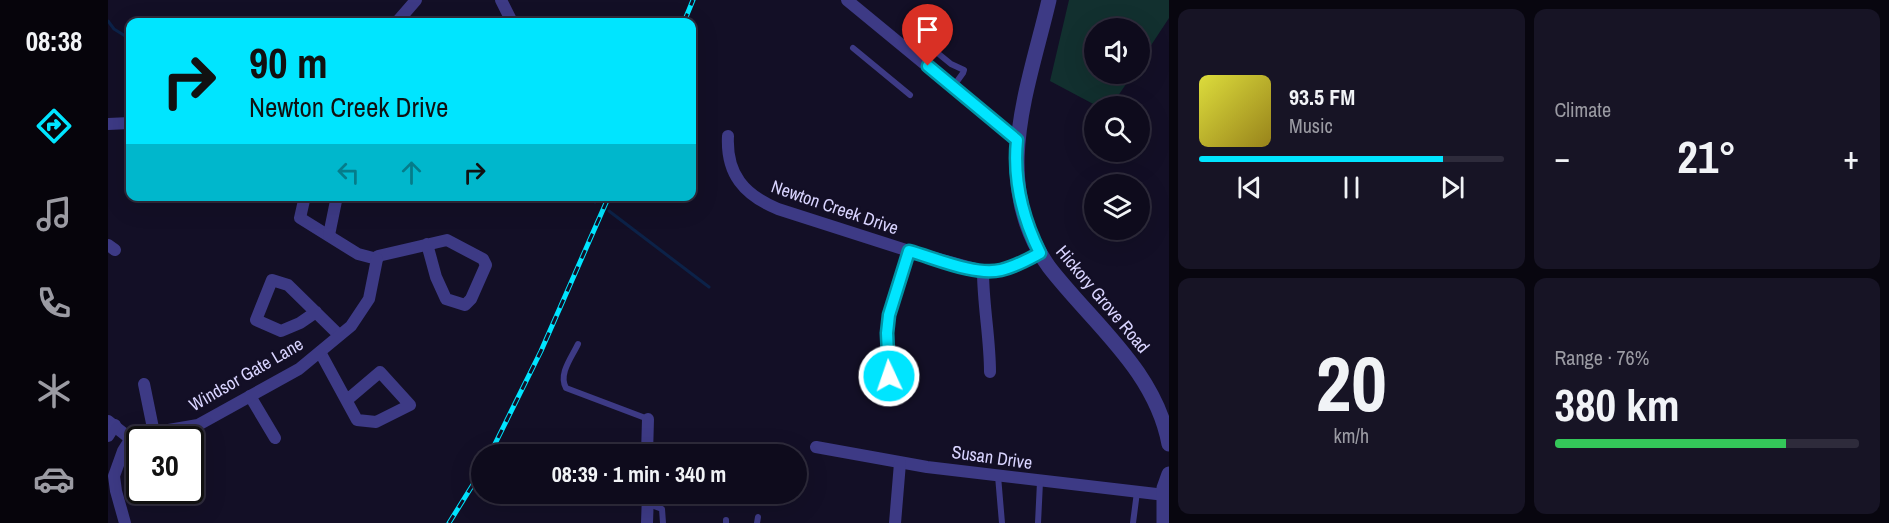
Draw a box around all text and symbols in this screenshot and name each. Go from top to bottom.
pin [902,4,953,66]
icon: arrive [911,13,944,46]
map controls [1084,18,1150,240]
button: sound [1084,18,1150,84]
text: 08:38 [26,23,82,59]
text: 90 m [249,35,328,91]
icon: right [150,42,228,120]
text: 93.5 FM [1289,82,1355,112]
text: Newton Creek Drive [249,89,448,125]
button: search [1084,96,1150,162]
text: Climate [1555,96,1611,123]
icon: directions [33,105,75,147]
text: Music [1289,112,1333,139]
text: 21° [1677,126,1736,187]
text: − [1555,135,1570,179]
text: + [1843,135,1859,179]
icon: left [332,156,365,189]
icon: ahead [395,156,428,189]
icon: right [458,156,491,189]
icon: previous [1233,171,1266,204]
icon: pause [1335,171,1368,204]
icon: next [1436,171,1469,204]
street label: Newton Creek Drive [768,174,902,240]
button: layers [1084,174,1150,240]
icon: music [33,193,75,235]
street label: Hickory Grove Road [1050,240,1156,358]
icon: phone [33,282,75,324]
text: 20 [1316,330,1387,435]
street label: Windsor Gate Lane [184,331,308,417]
position arrow [857,344,921,408]
text: Range · 76% [1555,344,1649,371]
icon: climate [33,370,75,412]
text: 380 km [1555,374,1680,435]
text: km/h [1333,422,1369,449]
speed limit sign: 30 [126,426,204,504]
street label: Susan Drive [950,439,1034,475]
icon: car [33,458,75,500]
text: 08:39 · 1 min · 340 m [552,459,726,489]

